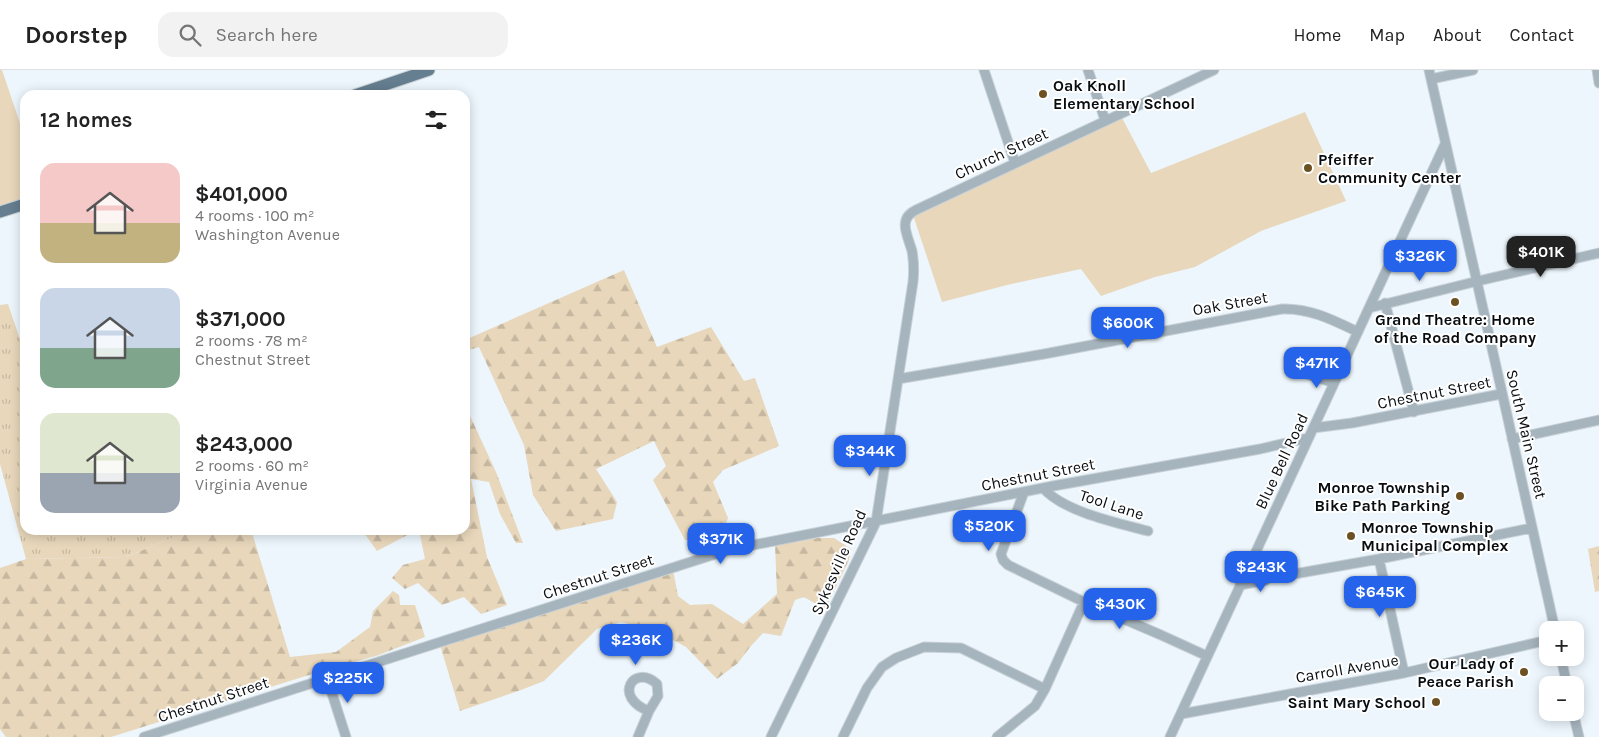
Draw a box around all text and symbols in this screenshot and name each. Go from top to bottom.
search box [158,12,508,57]
text: Doorstep [25,21,128,49]
icon: search [176,21,204,49]
text: Search here [216,24,318,46]
text: Home [1293,24,1341,46]
text: Map [1369,24,1405,46]
text: About [1433,24,1482,46]
text: Contact [1510,24,1574,46]
place label: Oak Knoll Elementary School [1053,76,1195,113]
marker: Oak Knoll Elementary School [1037,88,1049,100]
icon: filters [422,106,450,134]
text: 12 homes [40,108,133,132]
street label: Church Street [952,124,1051,183]
place label: Pfeiffer Community Center [1318,150,1462,187]
marker: Pfeiffer Community Center [1302,162,1314,174]
text: $401,000 [195,182,288,206]
icon: home [80,183,140,243]
text: 4 rooms · 100 m² [195,206,314,225]
text: Washington Avenue [195,225,340,244]
pin: $401K [1506,236,1576,278]
pin: $326K [1385,240,1455,282]
text: $401K [1518,242,1564,261]
text: $326K [1395,246,1445,265]
street label: Oak Street [1191,288,1269,319]
marker: Grand Theatre: Home of the Road Company [1449,296,1461,308]
pin: $600K [1093,306,1163,349]
text: $371,000 [195,307,286,331]
icon: home [80,308,140,368]
place label: Grand Theatre: Home of the Road Company [1374,310,1536,347]
text: $600K [1102,313,1154,332]
text: 2 rooms · 78 m² [195,331,308,350]
pin: $471K [1282,346,1352,389]
text: Chestnut Street [195,350,310,369]
text: $471K [1295,353,1339,372]
street label: South Main Street [1502,368,1551,501]
street label: Chestnut Street [1376,372,1492,413]
street label: Blue Bell Road [1251,410,1312,512]
text: $243,000 [195,432,293,456]
icon: home [80,433,140,493]
pin: $344K [835,434,905,477]
text: $344K [845,441,895,460]
street label: Chestnut Street [980,454,1096,495]
text: 2 rooms · 60 m² [195,456,309,475]
text: Virginia Avenue [195,475,308,494]
place label: Monroe Township Bike Path Parking [1314,478,1450,515]
street label: Tool Lane [1077,485,1146,524]
marker: Monroe Township Bike Path Parking [1454,490,1466,502]
street label: Sykesville Road [807,507,870,618]
pin: $520K [954,510,1024,552]
text: $520K [964,516,1014,535]
place label: Monroe Township Municipal Complex [1361,518,1508,555]
pin: $371K [686,522,756,565]
text: $371K [698,529,744,548]
marker: Monroe Township Municipal Complex [1345,530,1357,542]
street label: Chestnut Street [540,550,656,603]
pin: $243K [1226,550,1296,593]
text: $243K [1236,557,1286,576]
pin: $645K [1345,576,1415,618]
text: $645K [1355,582,1405,601]
pin: $430K [1085,588,1155,630]
text: $430K [1094,594,1146,613]
map controls [1539,621,1584,721]
button: + [1539,621,1584,666]
pin: $236K [601,624,671,666]
text: $236K [611,630,661,649]
street label: Carroll Avenue [1294,650,1400,687]
place label: Our Lady of Peace Parish [1417,654,1514,691]
pin: $225K [313,662,383,704]
marker: Our Lady of Peace Parish [1518,666,1530,678]
text: $225K [323,668,373,687]
street label: Chestnut Street [155,673,271,726]
button: − [1539,676,1584,721]
place label: Saint Mary School [1288,693,1426,712]
marker: Saint Mary School [1430,696,1442,708]

